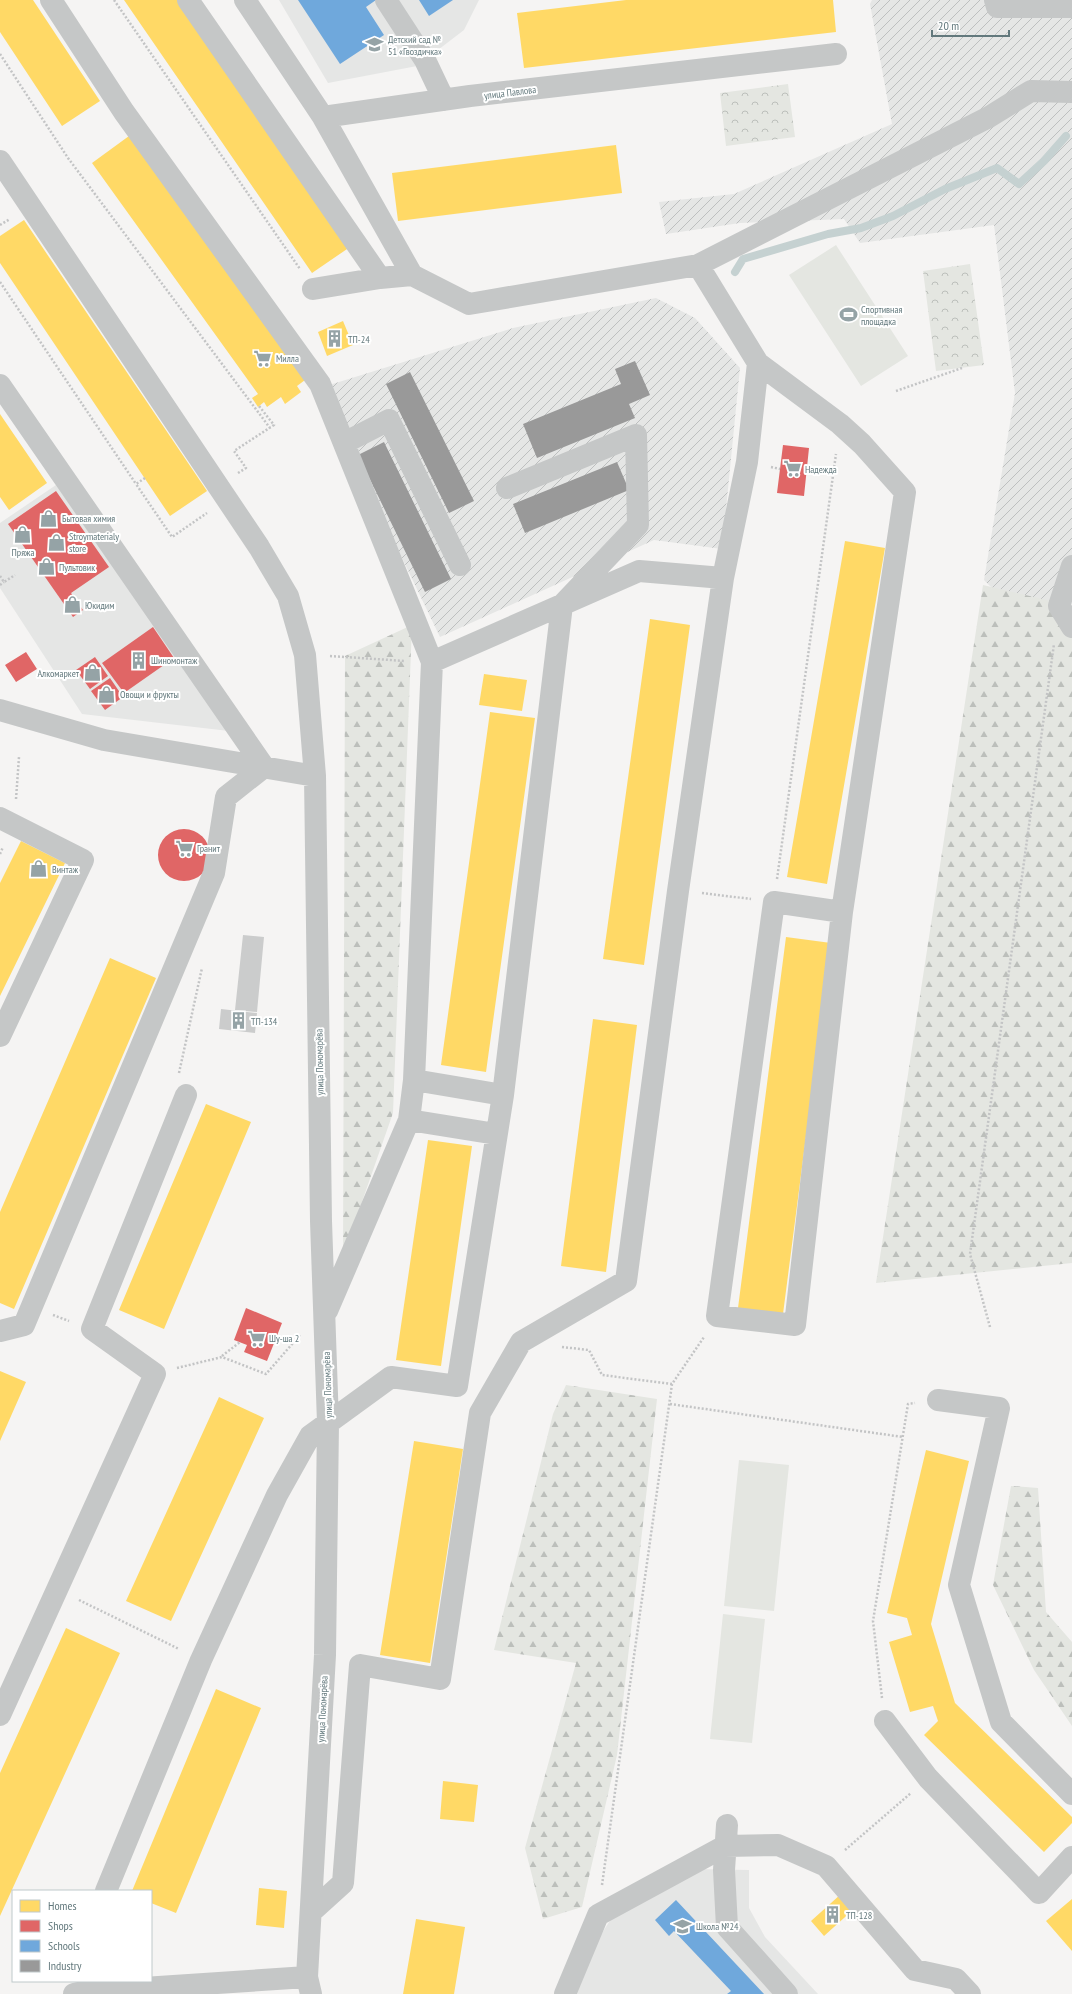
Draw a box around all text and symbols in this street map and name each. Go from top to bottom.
scale bar [932,12,1009,38]
text: 20 m [938,18,959,33]
place label: Детский сад № 51 «Гвоздичка» [388,33,442,58]
school or university icon: Детский сад № 51 «Гвоздичка» [365,35,385,55]
street label: улица Павлова [483,83,537,102]
place label: Спортивная площадка [861,303,902,328]
sports icon: Спортивная площадка [838,305,858,325]
building icon: ТП-24 [325,329,345,349]
place label: ТП-24 [348,333,370,346]
supermarket icon: Милла [253,348,273,368]
place label: Милла [276,352,299,365]
supermarket icon: Надежда [782,459,802,479]
place label: Надежда [805,463,837,476]
shop icon: Бытовая химия [39,508,59,528]
place label: Бытовая химия [62,512,115,525]
shop icon: Пряжа [13,525,33,545]
place label: Stroymaterialy store [69,530,119,555]
shop icon: Stroymaterialy store [46,532,66,552]
place label: Пряжа [12,546,34,559]
shop icon: Пультовик [36,557,56,577]
place label: Пультовик [59,561,95,574]
shop icon: Юкидим [62,595,82,615]
place label: Юкидим [85,599,114,612]
building icon: Шиномонтаж [128,650,148,670]
place label: Шиномонтаж [151,654,198,667]
shop icon: Алкомаркет [82,663,102,683]
place label: Алкомаркет [37,667,80,680]
shop icon: Овощи и фрукты [97,684,117,704]
place label: Овощи и фрукты [120,688,179,701]
supermarket icon: Гранит [174,838,194,858]
place label: Гранит [197,842,221,855]
shop icon: Винтаж [29,859,49,879]
place label: Винтаж [52,863,79,876]
building icon: ТП-134 [228,1011,248,1031]
place label: ТП-134 [251,1015,278,1028]
street label: улица Пономарёва [312,1029,327,1095]
supermarket icon: Шу-ша 2 [246,1328,266,1348]
place label: Шу-ша 2 [269,1332,299,1345]
street label: улица Пономарёва [320,1351,335,1418]
street label: улица Пономарёва [314,1675,331,1743]
legend [12,1890,152,1982]
text: Homes [48,1898,76,1913]
building icon: ТП-128 [823,1905,843,1925]
place label: ТП-128 [846,1909,872,1922]
school or university icon: Школа №24 [673,1916,693,1936]
text: Shops [48,1918,73,1933]
place label: Школа №24 [696,1920,739,1933]
text: Schools [48,1938,80,1953]
text: Industry [48,1958,82,1973]

